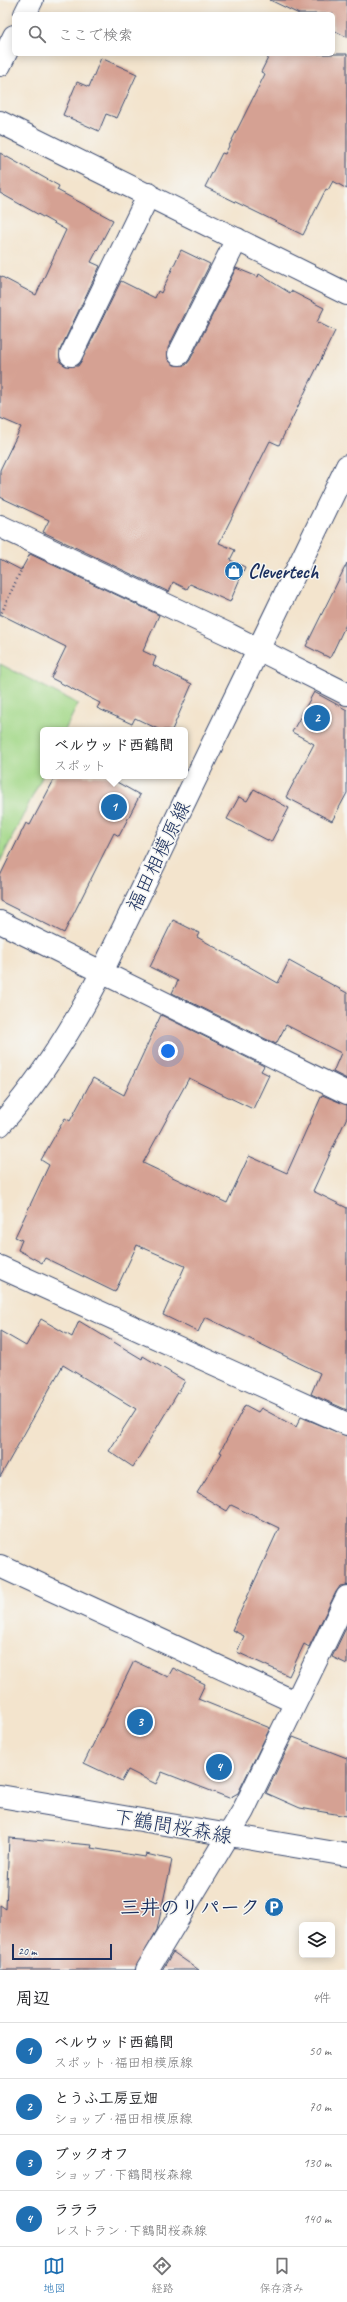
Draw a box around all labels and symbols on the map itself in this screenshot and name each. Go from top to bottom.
place label: Clevertech [248,559,319,584]
shop icon: Clevertech [223,560,245,582]
pin: 2 [304,703,330,733]
pin: 1 [101,792,127,822]
street label: 福田相模原線 [121,797,196,916]
your location [158,1041,178,1061]
pin: 3 [127,1707,153,1737]
pin: 4 [206,1752,232,1782]
street label: 下鶴間桜森線 [112,1804,234,1849]
place label: 三井のリパーク [120,1895,260,1920]
parking icon: 三井のリパーク [263,1896,285,1918]
scale bar [12,1942,112,1961]

